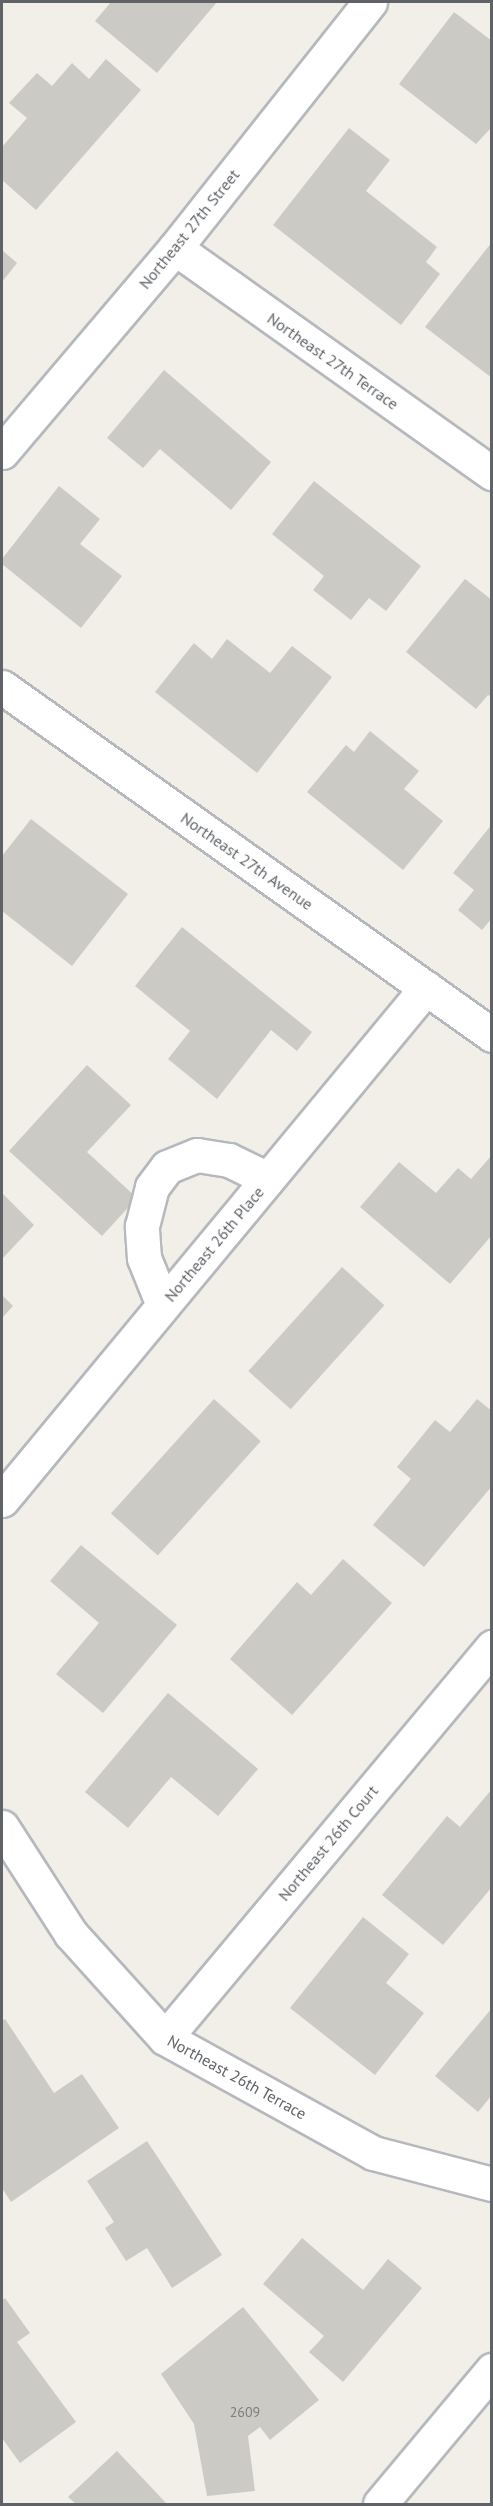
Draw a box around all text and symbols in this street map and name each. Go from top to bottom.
street label: Northeast 27th Street [135,165,243,293]
street label: Northeast 27th Terrace [264,308,402,414]
street label: Northeast 27th Avenue [177,808,317,914]
street label: Northeast 26th Place [160,1183,268,1305]
street label: Northeast 26th Court [274,1781,382,1905]
street label: Northeast 26th Terrace [164,2031,310,2123]
house number: 2609 [230,2404,260,2420]

